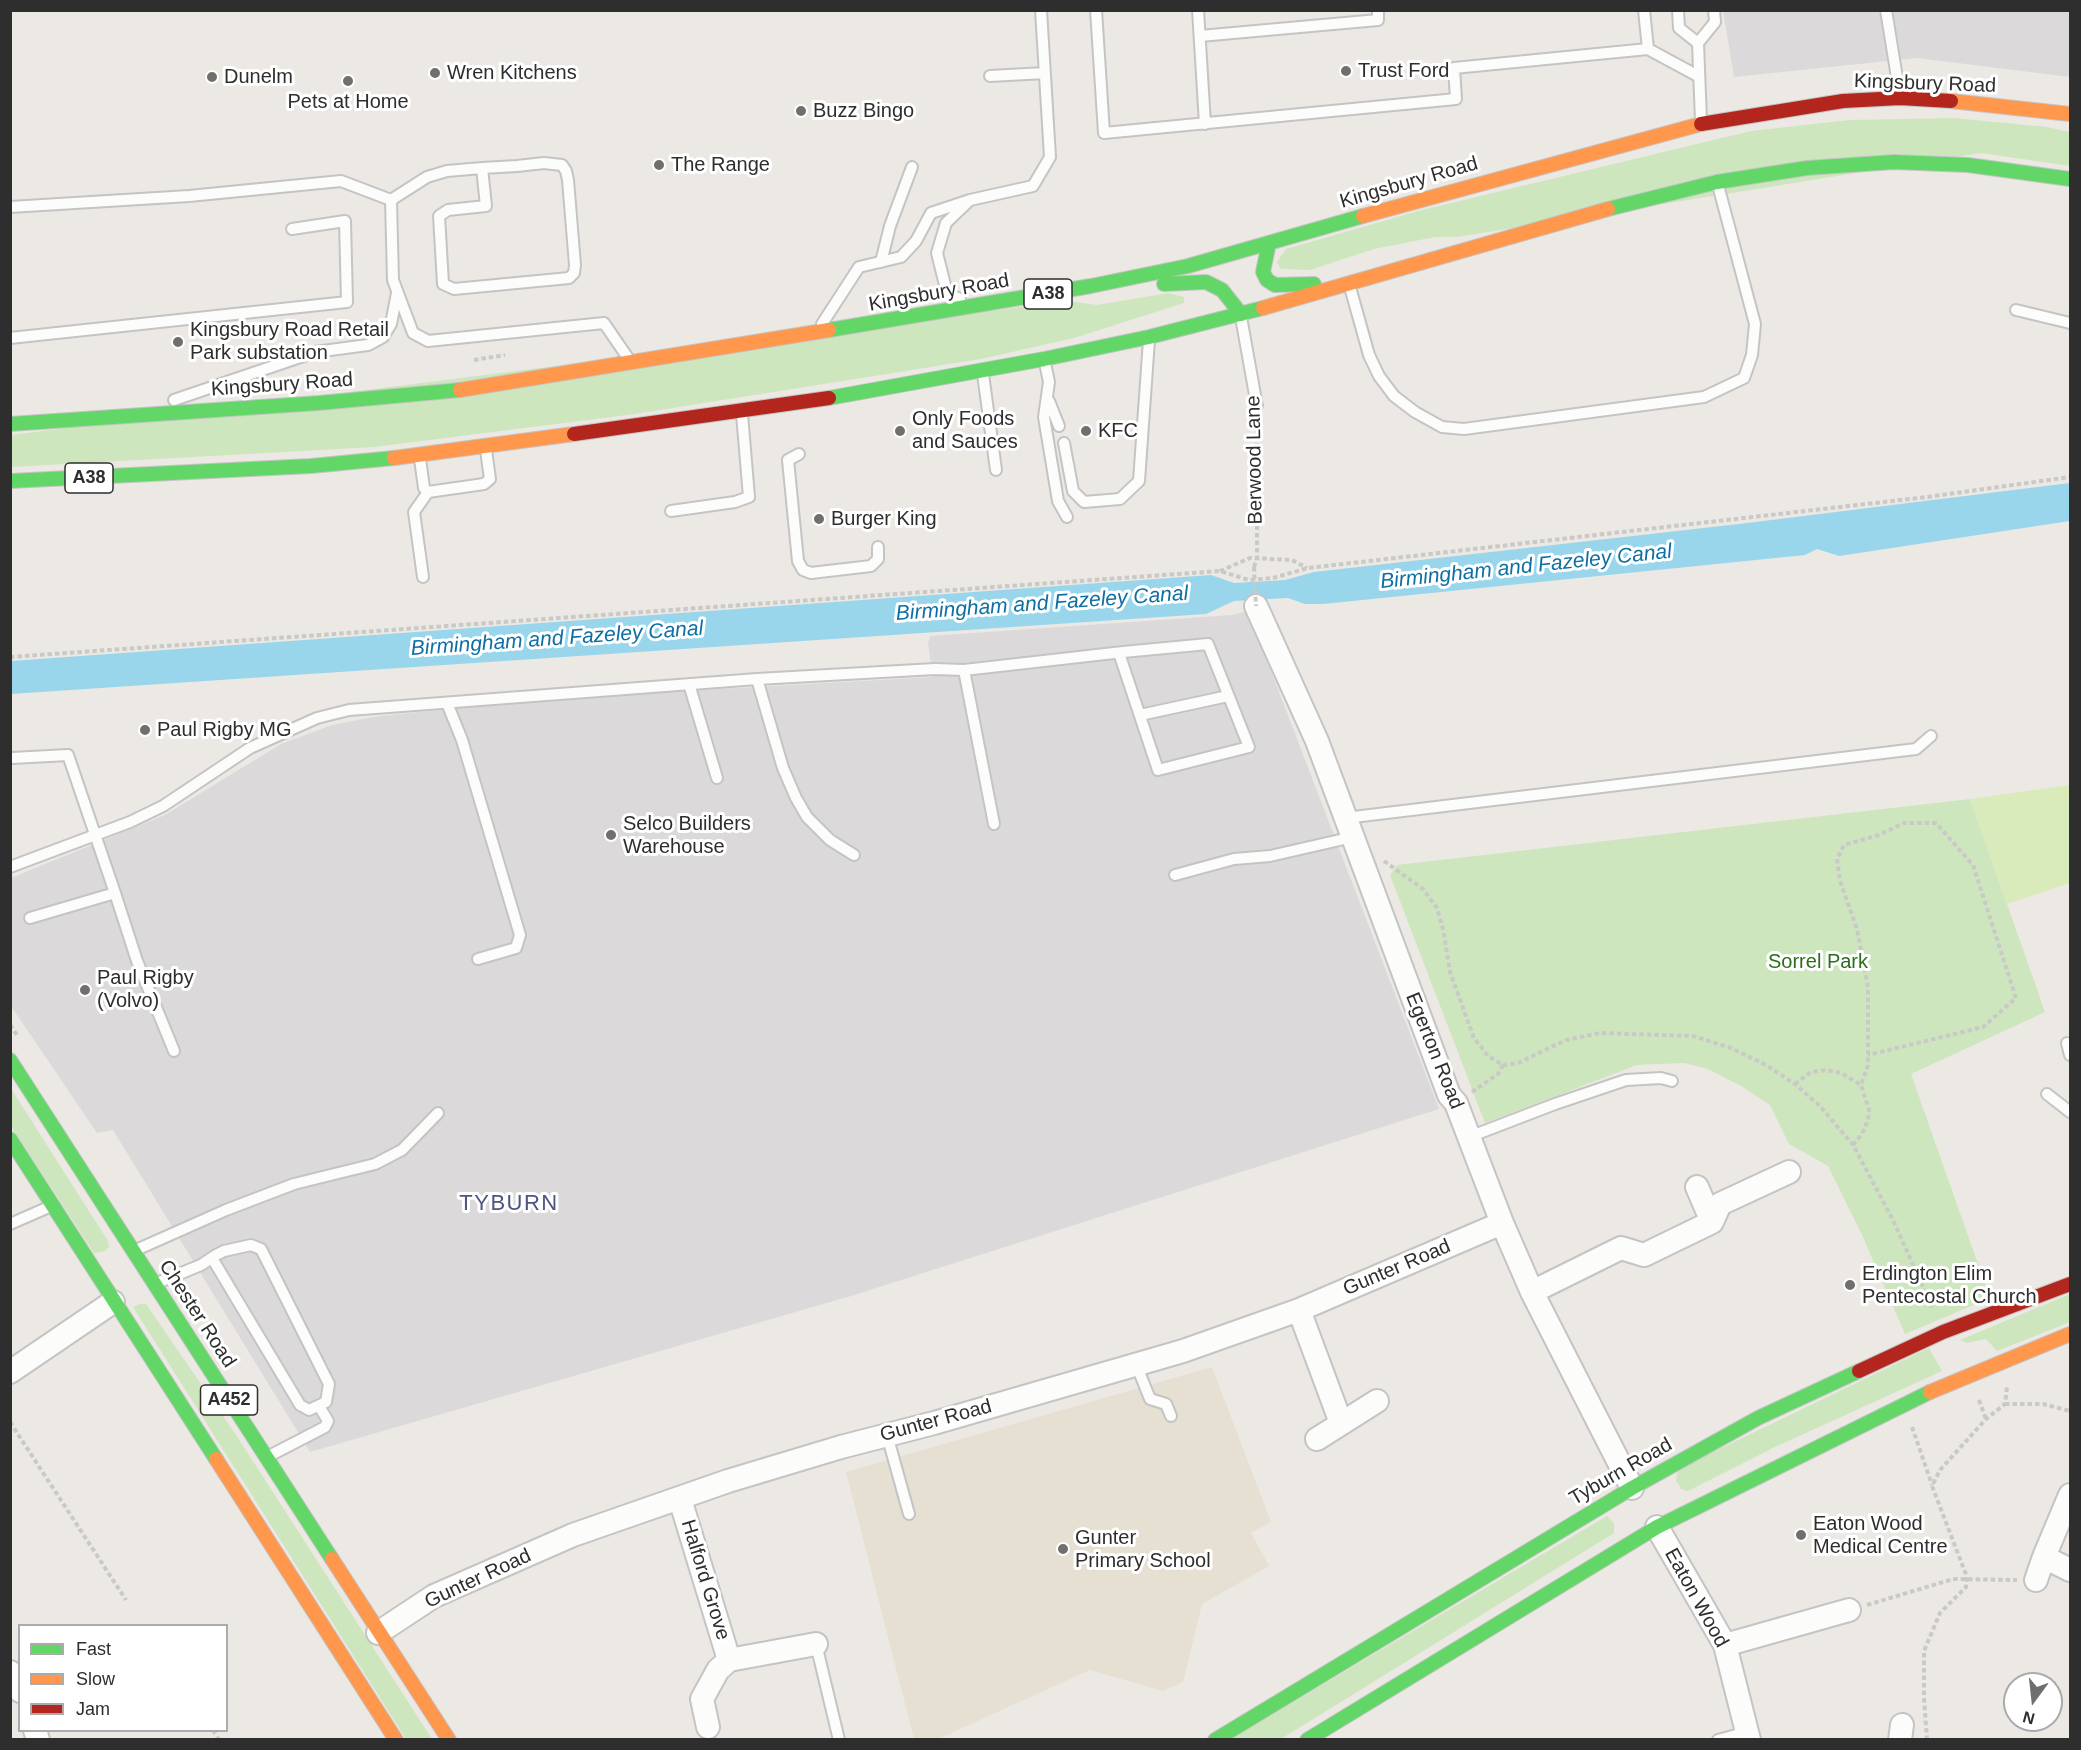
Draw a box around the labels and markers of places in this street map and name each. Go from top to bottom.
place label: Trust Ford [1358,59,1449,83]
place label: Wren Kitchens [447,61,577,85]
marker: Trust Ford [1339,64,1353,78]
place label: Dunelm [224,65,293,89]
marker: Wren Kitchens [428,66,442,80]
marker: Dunelm [205,70,219,84]
marker: Pets at Home [341,74,355,88]
place label: Pets at Home [287,90,409,114]
place label: Buzz Bingo [813,99,914,123]
marker: Buzz Bingo [794,104,808,118]
place label: The Range [671,153,770,177]
marker: The Range [652,158,666,172]
place label: Kingsbury Road Retail Park substation [190,318,389,365]
marker: Kingsbury Road Retail Park substation [171,335,185,349]
place label: Only Foods and Sauces [912,407,1018,454]
place label: KFC [1098,419,1138,443]
marker: Only Foods and Sauces [893,424,907,438]
marker: KFC [1079,424,1093,438]
place label: Burger King [831,507,937,531]
marker: Burger King [812,512,826,526]
place label: Paul Rigby MG [157,718,291,742]
marker: Paul Rigby MG [138,723,152,737]
place label: Selco Builders Warehouse [623,812,751,859]
marker: Selco Builders Warehouse [604,828,618,842]
place label: Paul Rigby (Volvo) [97,966,194,1013]
marker: Paul Rigby (Volvo) [78,983,92,997]
place label: Erdington Elim Pentecostal Church [1862,1262,2037,1309]
marker: Erdington Elim Pentecostal Church [1843,1278,1857,1292]
place label: Eaton Wood Medical Centre [1813,1512,1948,1559]
place label: Gunter Primary School [1075,1526,1211,1573]
marker: Eaton Wood Medical Centre [1794,1528,1808,1542]
marker: Gunter Primary School [1056,1542,1070,1556]

